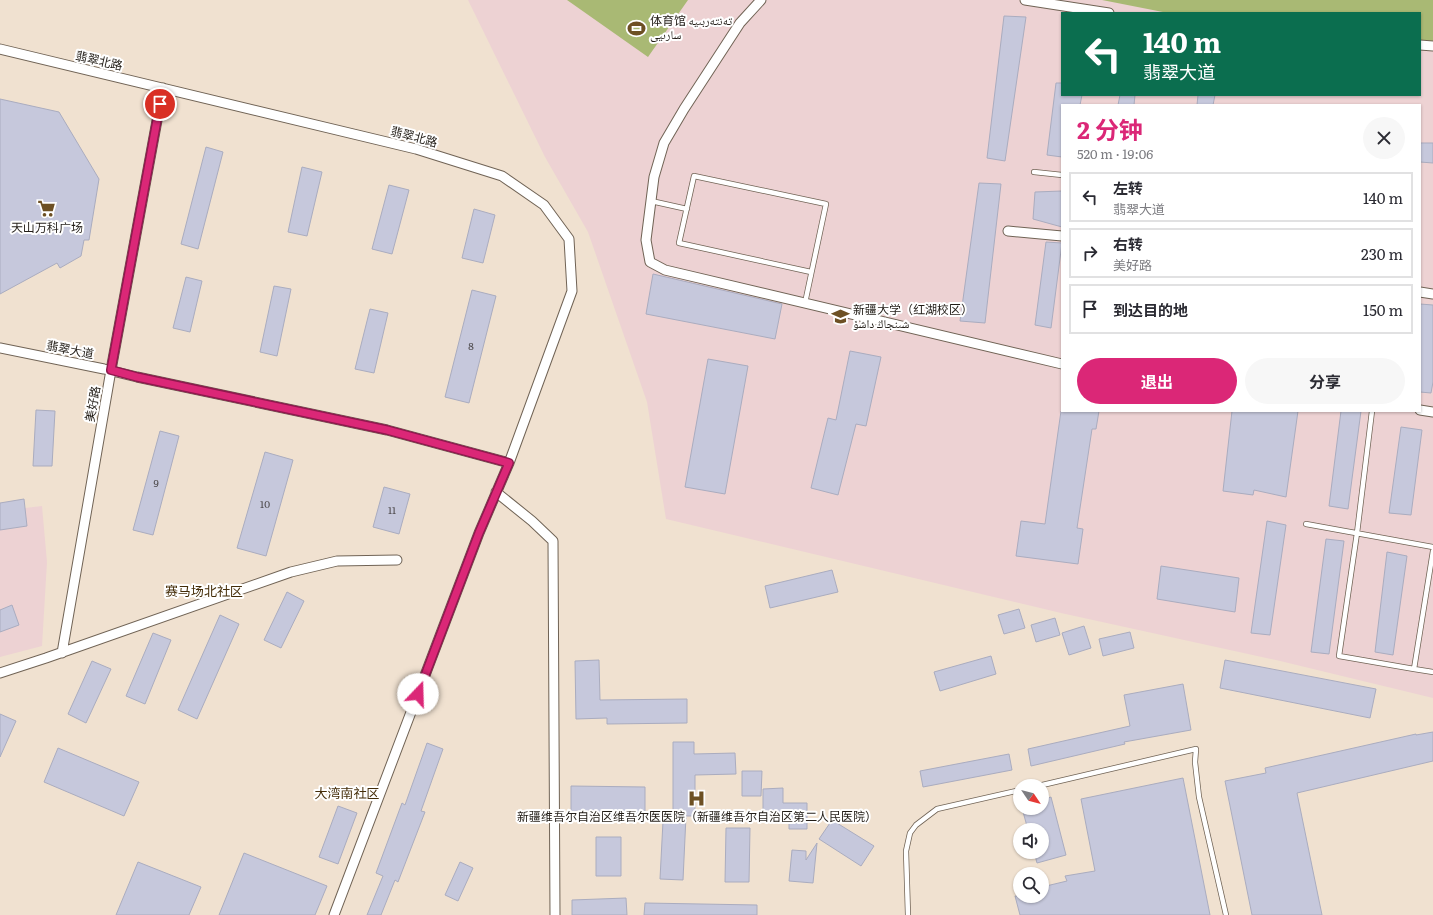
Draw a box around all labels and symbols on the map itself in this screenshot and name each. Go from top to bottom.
place label: 体育馆 تەنتەربىيە سارىيى [650,11,733,43]
sports icon: 体育馆 تەنتەربىيە سارىيى [627,18,647,38]
street label: 翡翠北路 [74,46,125,74]
pin [143,87,177,121]
street label: 翡翠北路 [389,121,440,151]
supermarket icon: 天山万科广场 [37,199,57,219]
place label: 天山万科广场 [11,218,83,236]
place label: 新疆大学（红湖校区） شىنجاڭ داشۆ [853,300,973,332]
school or university icon: 新疆大学（红湖校区） شىنجاڭ داشۆ [830,307,850,327]
street label: 翡翠大道 [45,336,95,362]
house number: 8 [468,338,474,353]
street label: 美好路 [80,385,104,423]
house number: 9 [153,475,159,490]
house number: 10 [260,496,270,511]
house number: 11 [388,502,396,517]
district label: 赛马场北社区 [165,581,243,600]
position arrow [397,673,439,715]
north arrow [1013,779,1049,815]
district label: 大湾南社区 [314,783,380,802]
hospital icon: 新疆维吾尔自治区维吾尔医医院（新疆维吾尔自治区第二人民医院） [687,788,707,808]
place label: 新疆维吾尔自治区维吾尔医医院（新疆维吾尔自治区第二人民医院） [517,807,877,825]

